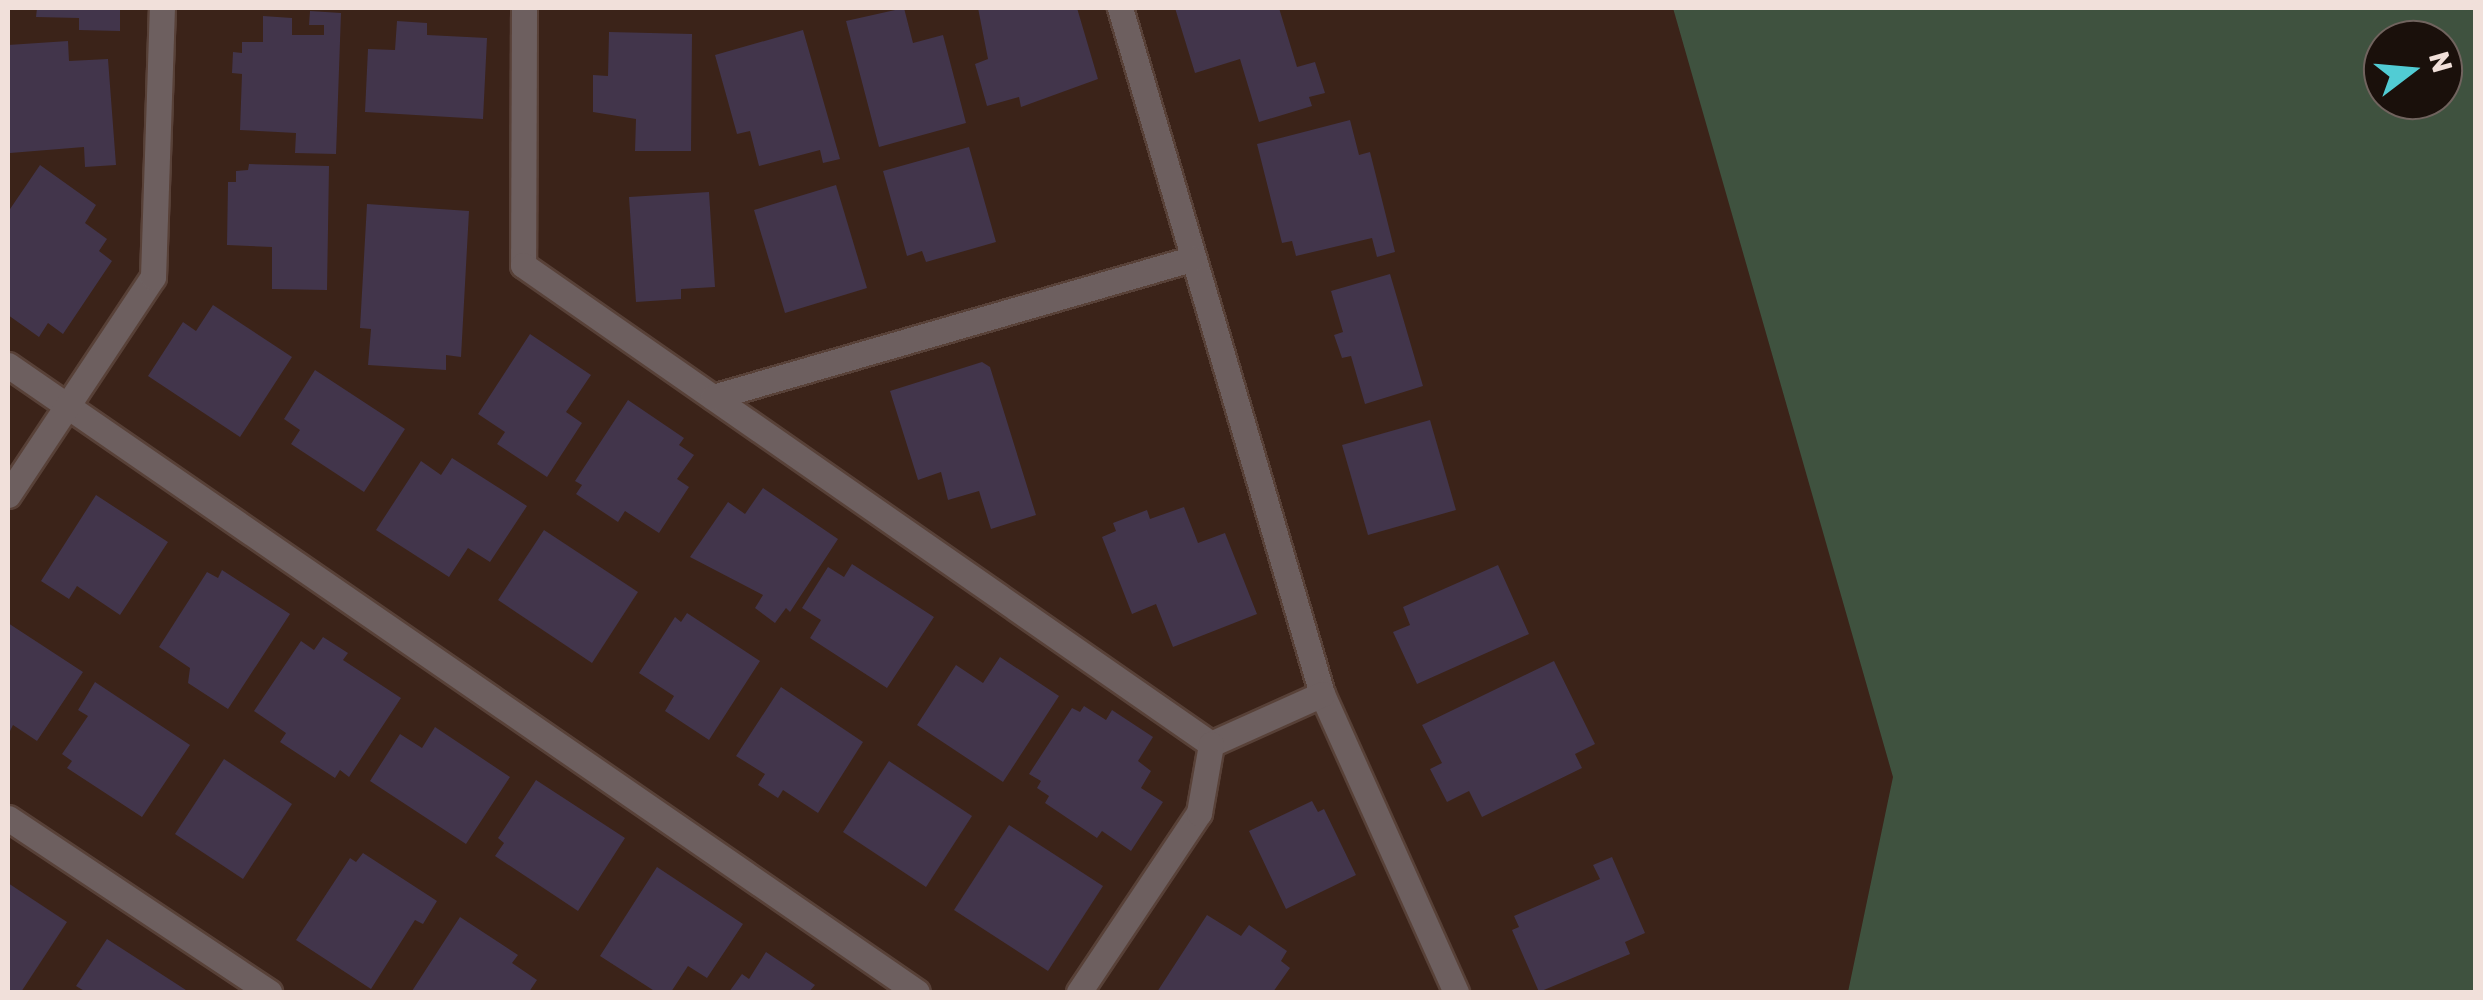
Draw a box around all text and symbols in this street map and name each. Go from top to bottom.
north arrow [2363,20,2463,120]
text: N [2422,48,2459,76]

